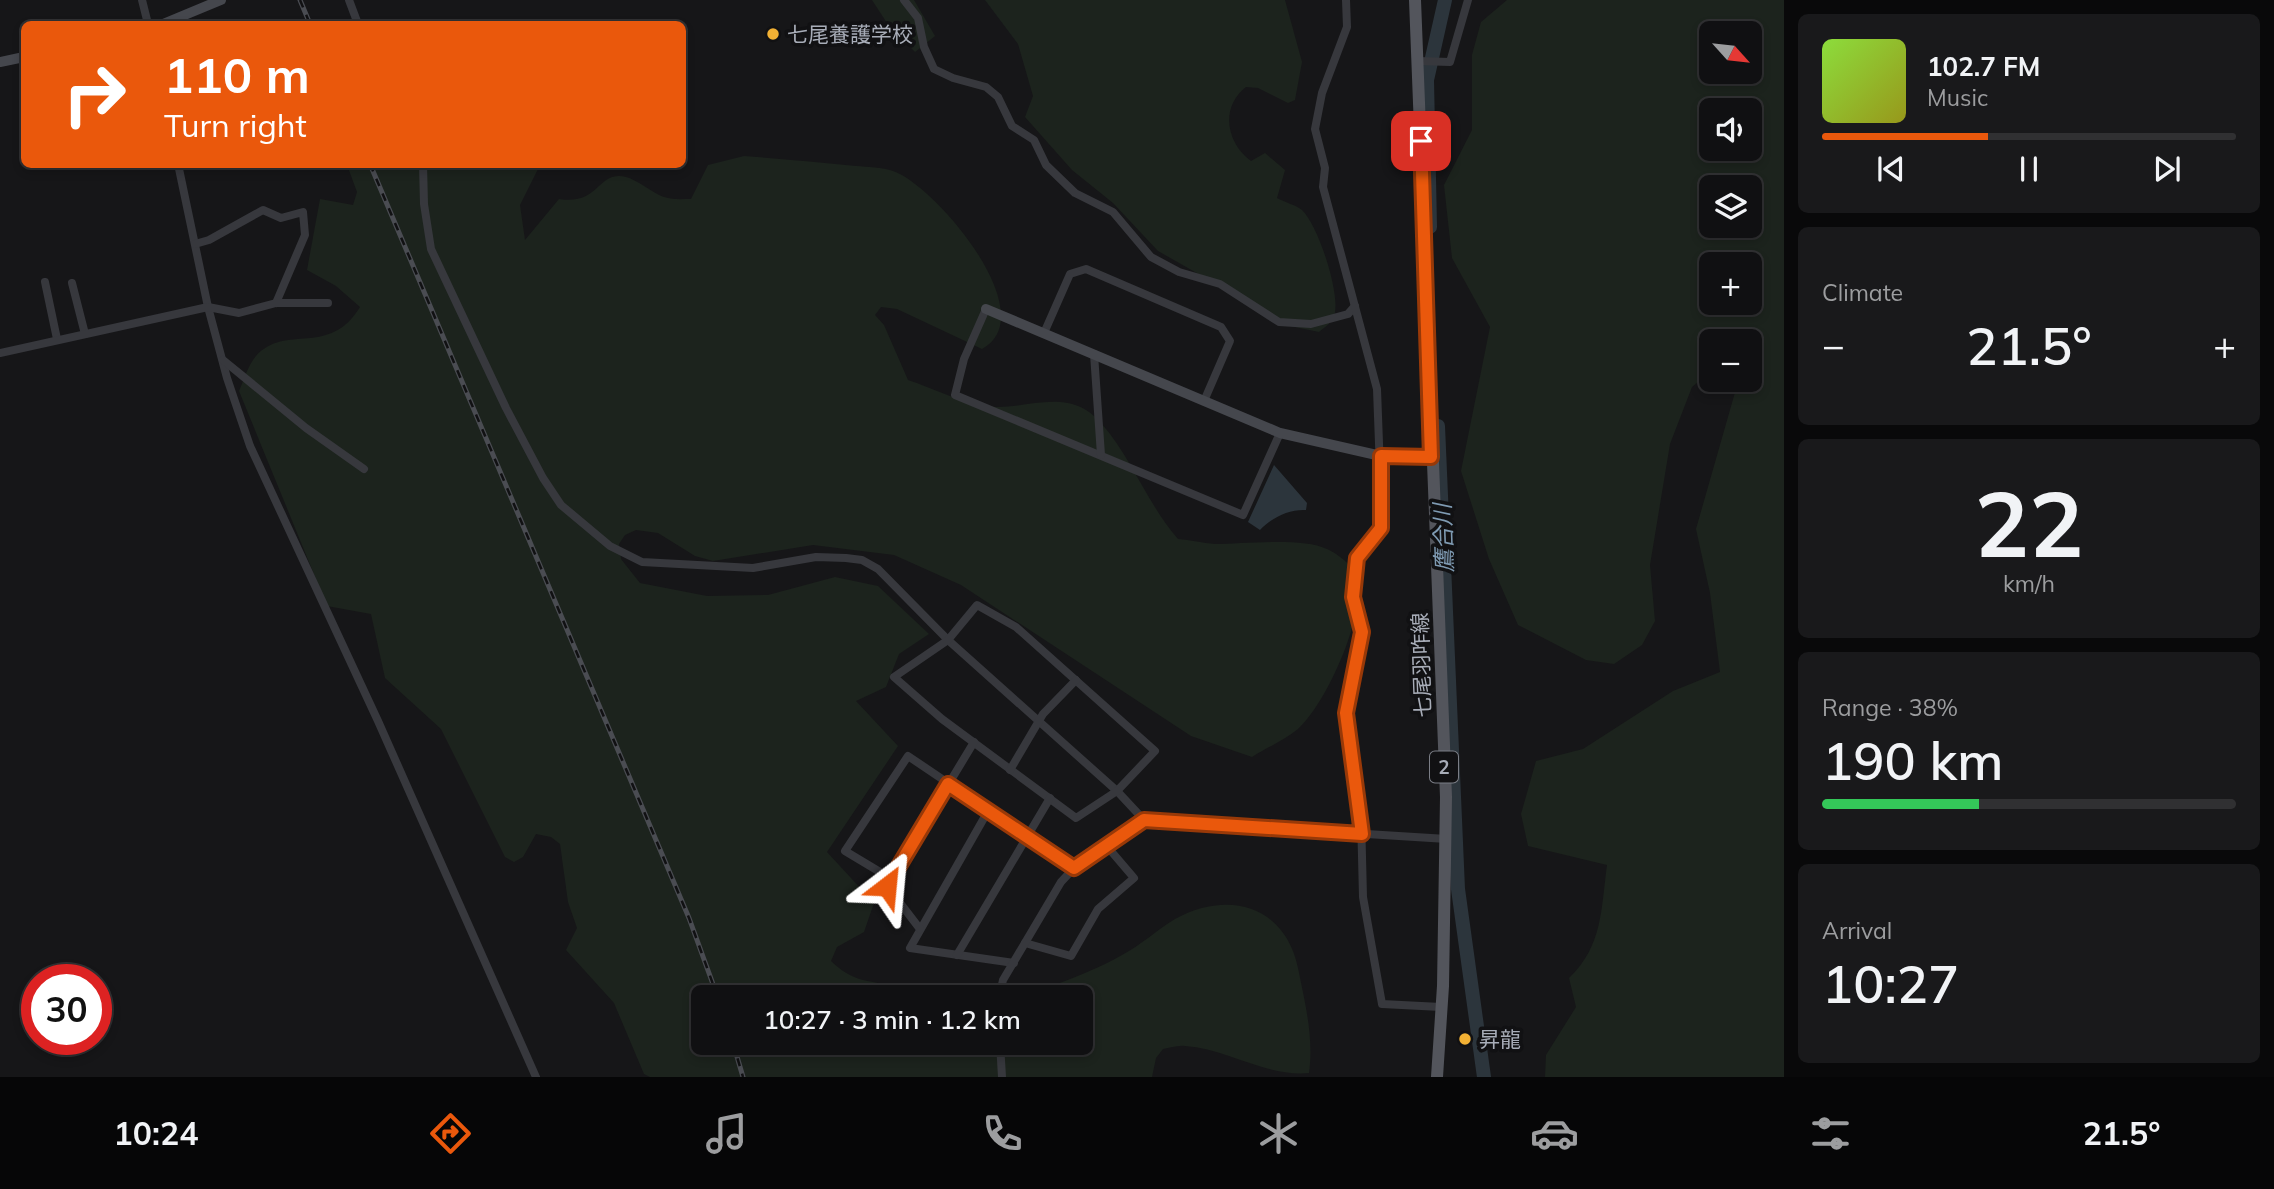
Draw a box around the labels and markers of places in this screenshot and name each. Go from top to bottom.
place label: 七尾養護学校 [787,21,913,47]
marker: 七尾養護学校 [765,26,781,42]
pin [1391,111,1451,171]
place label: 昇龍 [1479,1026,1521,1052]
marker: 昇龍 [1457,1031,1473,1047]

